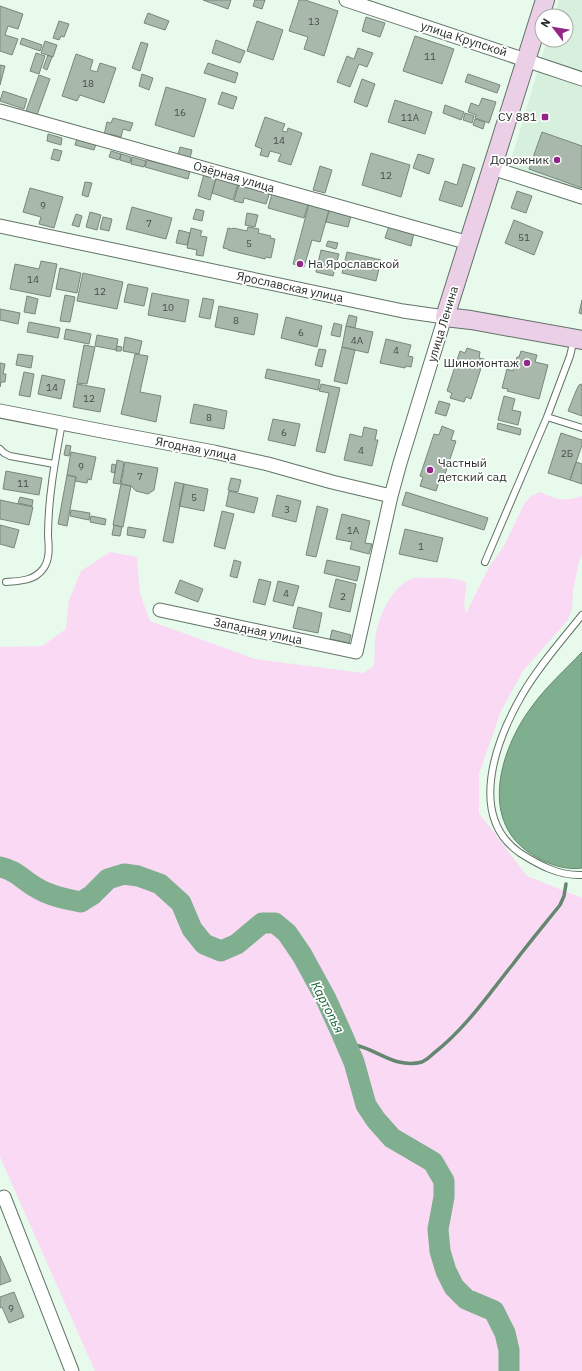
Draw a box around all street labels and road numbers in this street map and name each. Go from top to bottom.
street label: улица Крупской [419,17,509,60]
street label: Озёрная улица [192,158,277,195]
street label: Ярославская улица [235,268,345,305]
street label: улица Ленина [424,284,461,364]
street label: Ягодная улица [154,433,239,464]
street label: Западная улица [212,614,304,647]

